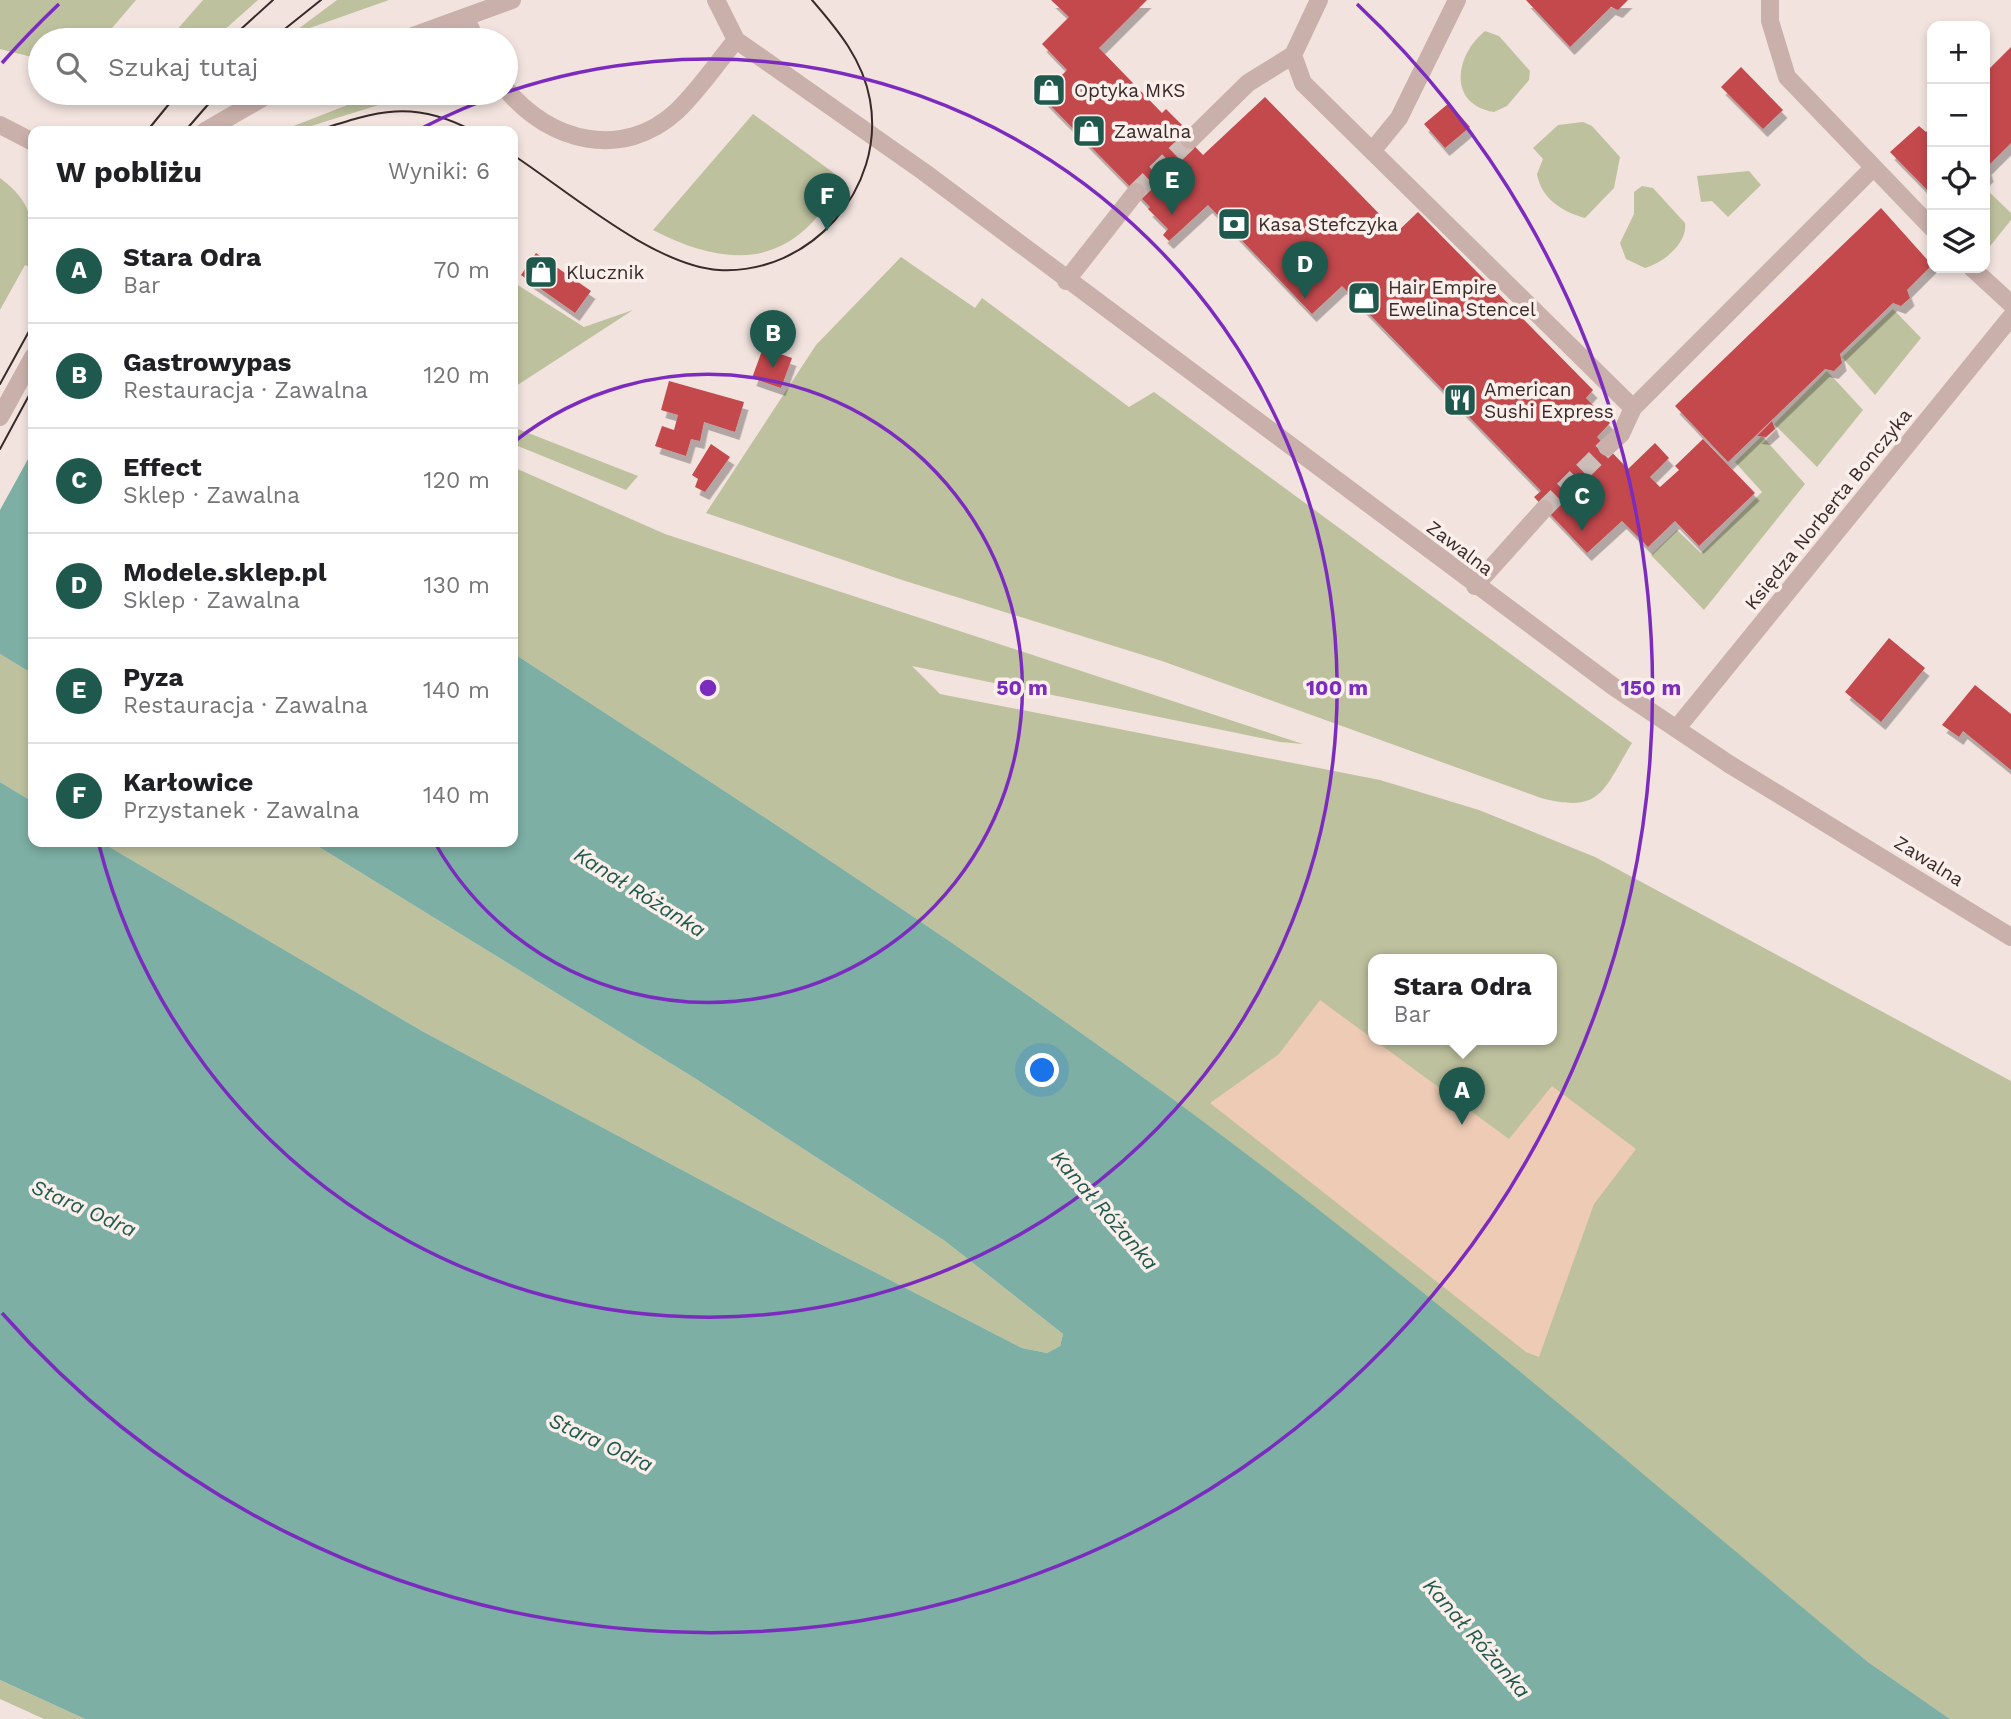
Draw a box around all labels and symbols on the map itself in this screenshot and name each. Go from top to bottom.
shop icon: Optyka MKS [1030,71,1068,109]
place label: Optyka MKS [1074,79,1185,102]
shop icon: Zawalna [1070,112,1108,150]
place label: Zawalna [1114,120,1192,143]
pin: E [1149,157,1195,215]
pin: F [804,173,850,231]
bank icon: Kasa Stefczyka [1215,205,1253,243]
place label: Kasa Stefczyka [1258,213,1398,236]
pin: D [1282,241,1328,299]
shop icon: Klucznik [522,253,560,291]
place label: Klucznik [566,261,645,284]
place label: Hair Empire Ewelina Stencel [1388,276,1536,321]
shop icon: Hair Empire Ewelina Stencel [1345,279,1383,317]
pin: B [750,310,796,368]
place label: American Sushi Express [1484,378,1614,423]
restaurant icon: American Sushi Express [1441,381,1479,419]
street label: Księdza Norberta Bonczyka [1740,404,1916,614]
pin: C [1559,473,1605,531]
street label: Zawalna [1422,516,1498,581]
text: 50 m [996,675,1048,700]
text: 100 m [1306,675,1368,700]
text: 150 m [1621,675,1681,700]
centre of rings [696,676,720,700]
street label: Zawalna [1890,831,1968,891]
water label: Kanał Różanka [570,842,710,942]
your location [1025,1053,1059,1087]
pin: A [1439,1067,1485,1125]
water label: Kanał Różanka [1046,1145,1164,1275]
water label: Stara Odra [28,1174,140,1242]
water label: Stara Odra [545,1407,657,1477]
water label: Kanał Różanka [1418,1573,1536,1703]

